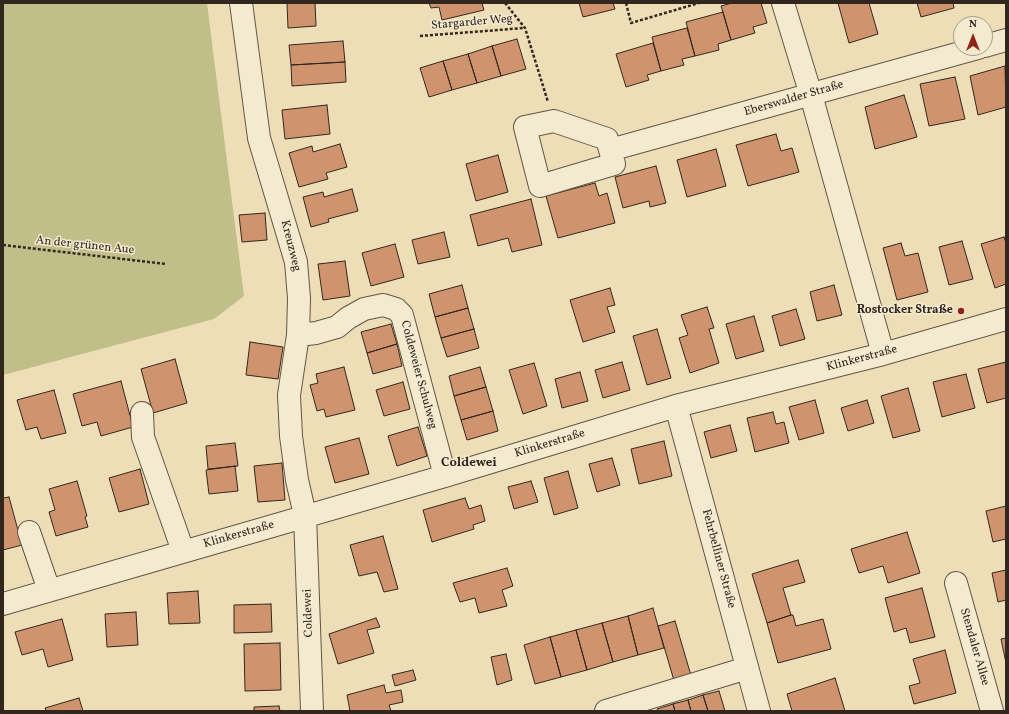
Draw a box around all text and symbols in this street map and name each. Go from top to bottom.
street label: Stargarder Weg [431,12,513,34]
north arrow [953,16,993,56]
text: N [969,17,977,32]
street label: Eberswalder Straße [743,78,845,120]
street label: Kreuzweg [277,219,303,273]
street label: An der grünen Aue [35,234,135,258]
place label: Rostocker Straße [857,304,953,318]
marker: Rostocker Straße [956,306,966,316]
street label: Coldeweier Schulweg [397,319,439,431]
street label: Klinkerstraße [825,343,899,375]
street label: Klinkerstraße [513,426,587,462]
district label: Coldewei [441,456,497,472]
street label: Fehrbelliner Straße [698,508,738,610]
street label: Klinkerstraße [202,518,276,552]
street label: Coldewei [301,589,317,637]
street label: Stendaler Allee [956,607,992,687]

